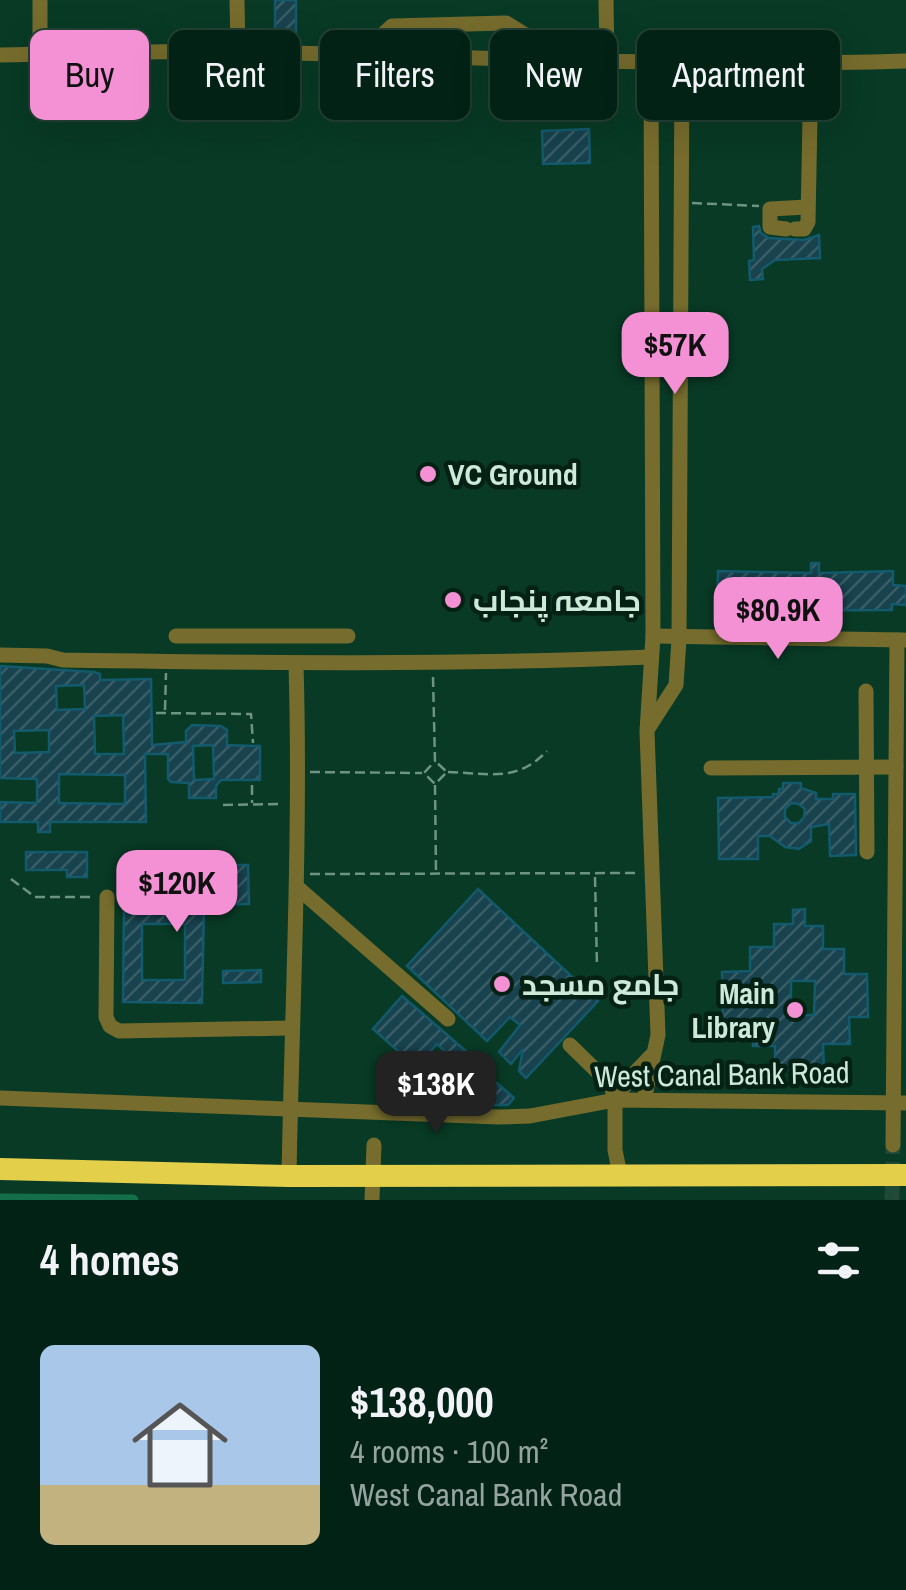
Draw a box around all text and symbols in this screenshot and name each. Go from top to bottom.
chip: Buy [30,30,149,120]
chip: Rent [169,30,300,120]
chip: Filters [320,30,470,120]
chip: New [490,30,617,120]
chip: Apartment [637,30,840,120]
pin: $57K [616,312,734,397]
text: $57K [644,323,706,366]
place label: VC Ground [448,454,578,494]
marker: VC Ground [417,463,439,485]
pin: $80.9K [697,577,859,662]
place label: جامعہ پنجاب [473,580,641,622]
text: $80.9K [736,588,820,631]
marker: جامعہ پنجاب [442,589,464,611]
pin: $120K [107,850,247,935]
text: $120K [138,861,216,904]
place label: جامع مسجد [522,964,679,1005]
marker: جامع مسجد [491,973,513,995]
place label: Main Library [692,973,775,1047]
marker: Main Library [784,999,806,1021]
pin: $138K [366,1051,506,1136]
street label: West Canal Bank Road [594,1052,850,1096]
text: $138K [397,1062,475,1105]
text: 4 homes [40,1232,180,1288]
icon: filters [811,1233,866,1288]
text: $138,000 [350,1374,494,1430]
icon: home [120,1385,240,1505]
text: 4 rooms · 100 m² [350,1430,548,1473]
text: West Canal Bank Road [350,1473,622,1516]

